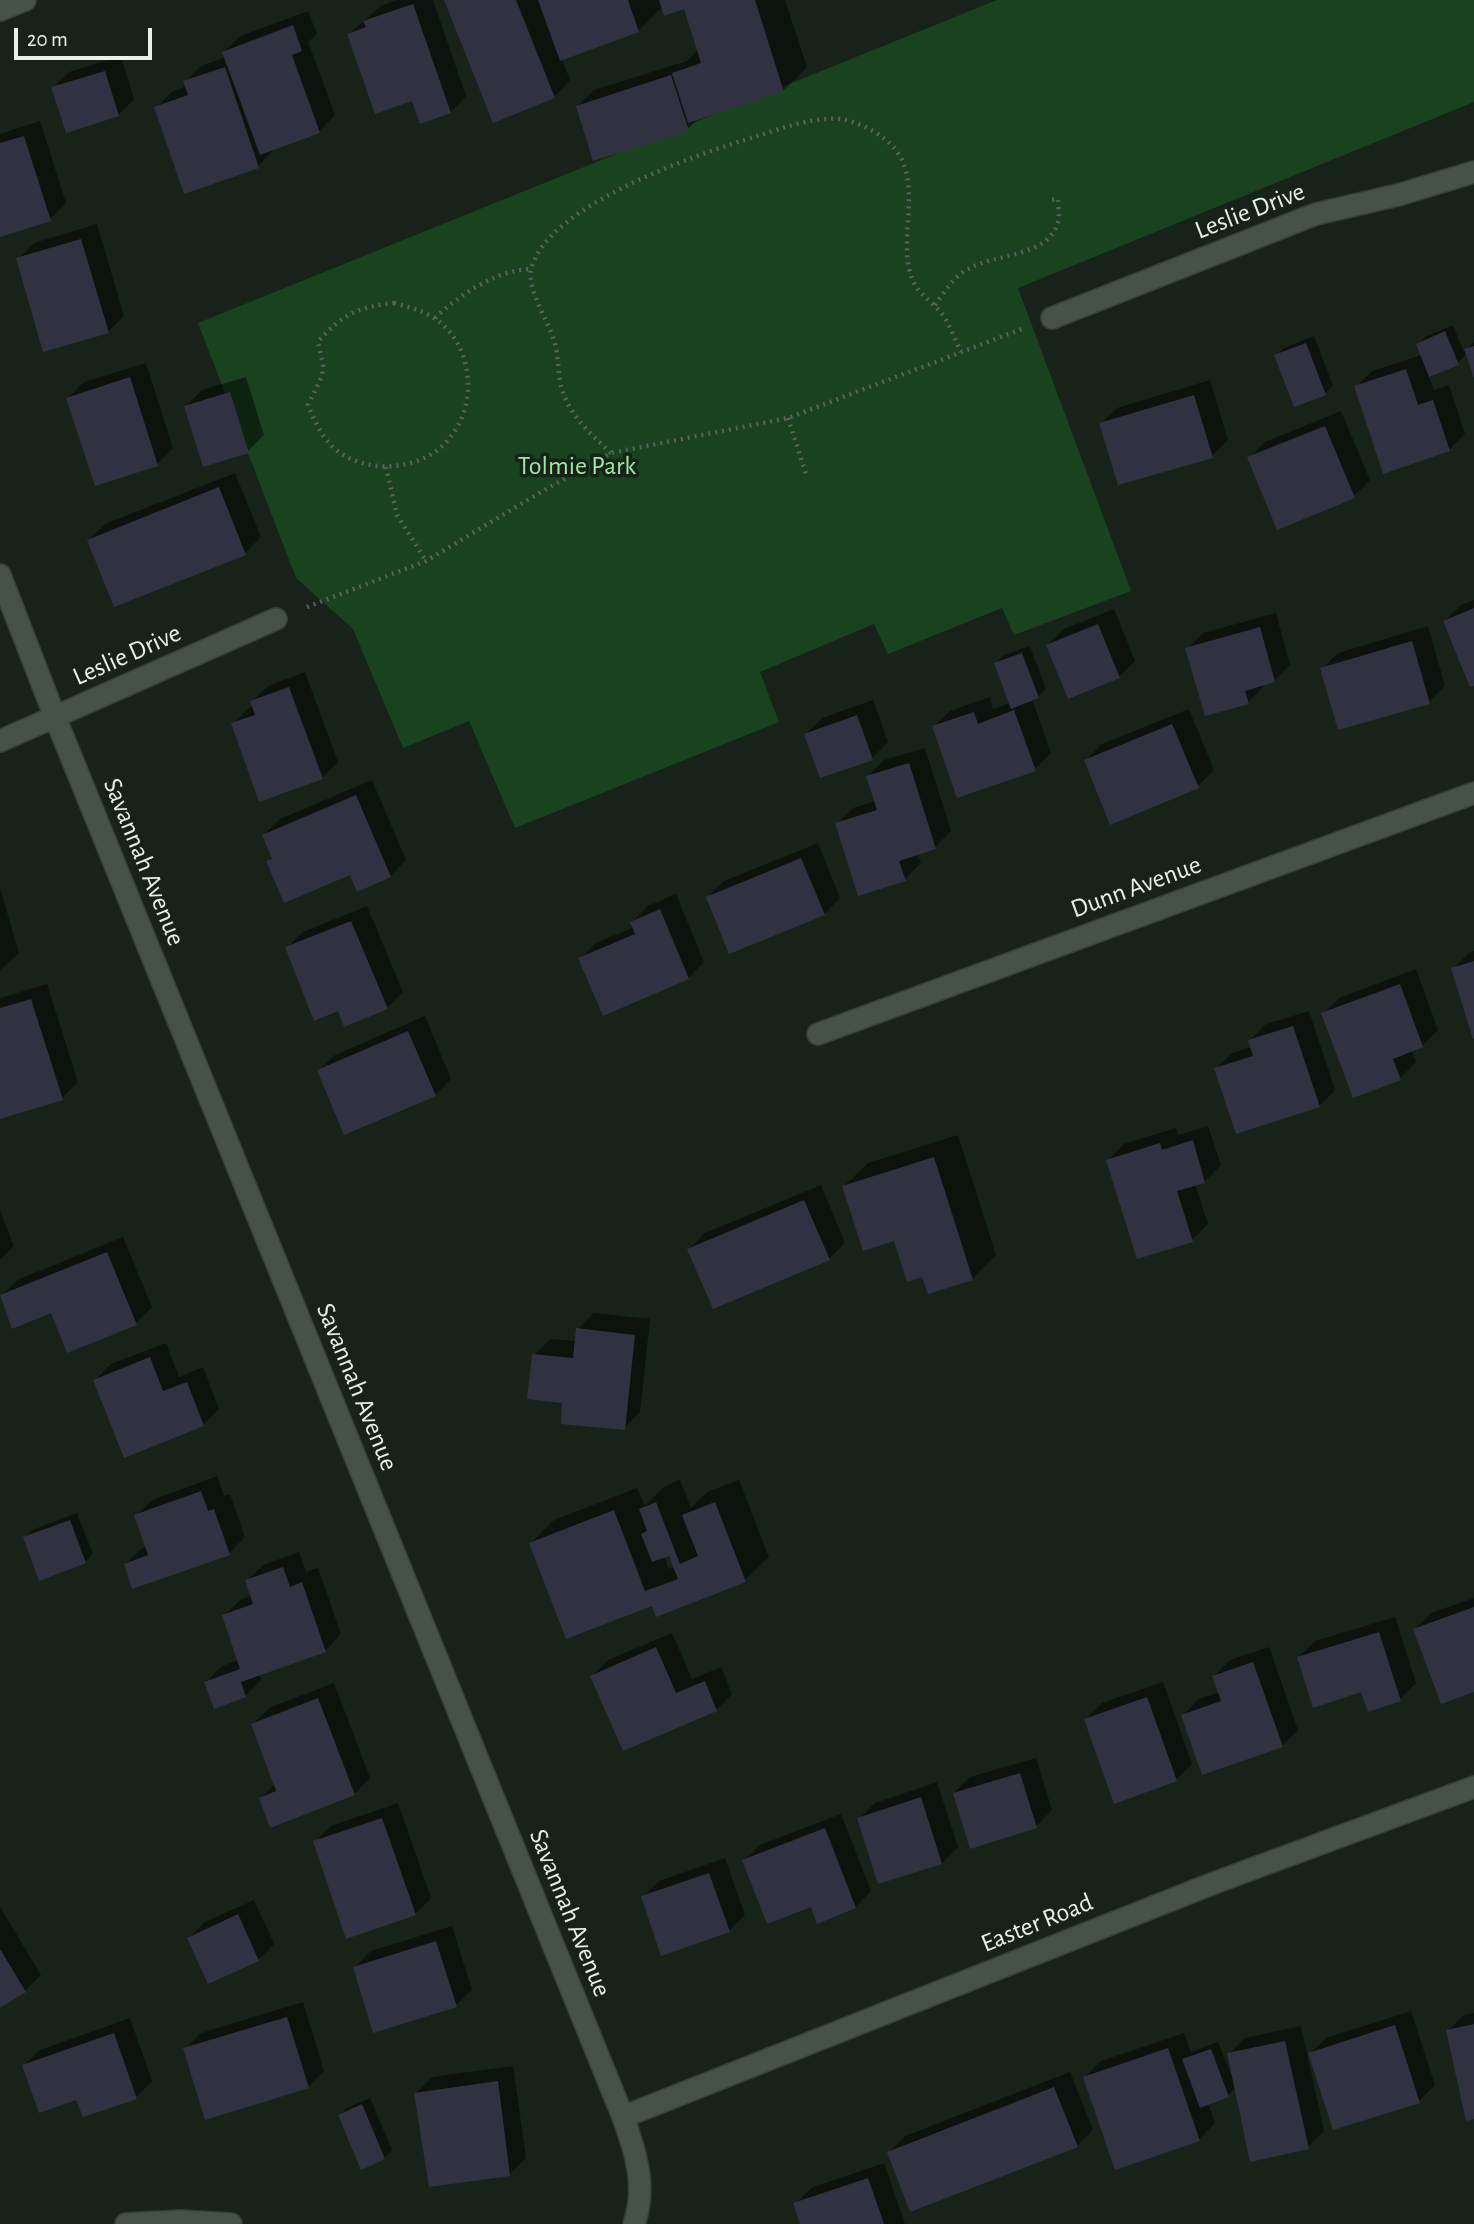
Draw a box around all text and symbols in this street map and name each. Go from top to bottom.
scale bar [18,14,156,58]
text: 20 m [27,29,68,50]
street label: Leslie Drive [1191,176,1309,246]
park label: Tolmie Park [518,450,636,482]
street label: Leslie Drive [68,617,186,693]
street label: Savannah Avenue [96,774,192,950]
street label: Dunn Avenue [1067,849,1205,925]
street label: Savannah Avenue [309,1299,405,1475]
street label: Savannah Avenue [522,1825,618,2001]
street label: Easter Road [976,1886,1098,1960]

